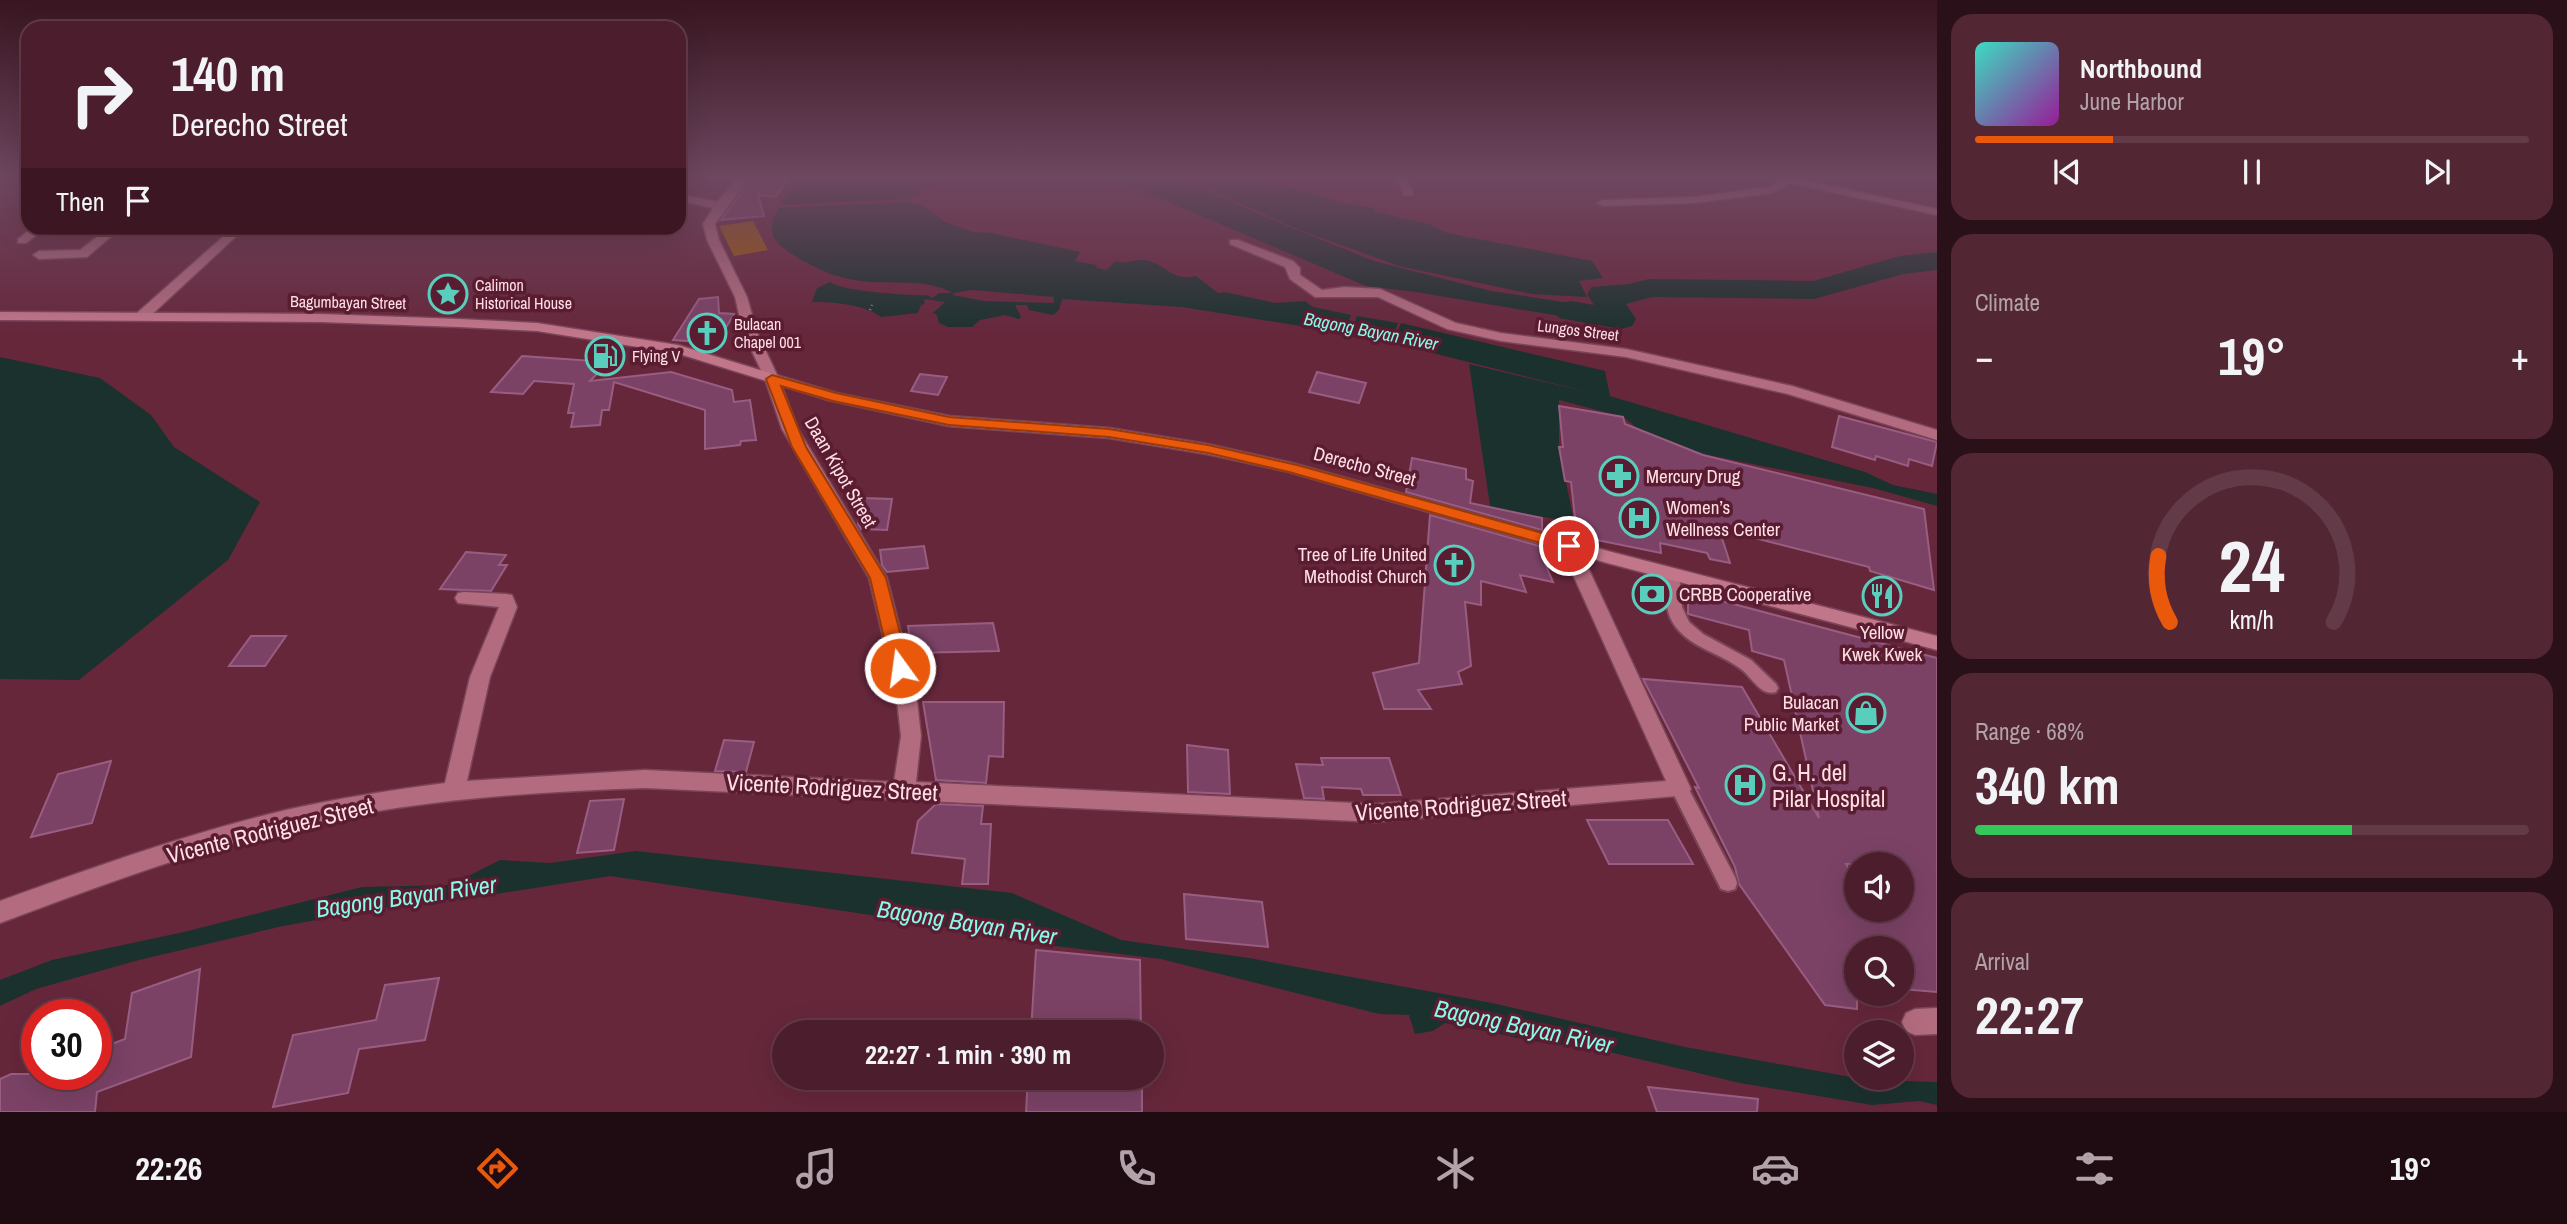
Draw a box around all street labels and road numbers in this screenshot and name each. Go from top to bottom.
street label: Bagumbayan Street [290,290,407,314]
street label: Lungos Street [1536,314,1620,346]
street label: Daan Kipot Street [799,412,884,533]
street label: Derecho Street [1311,440,1420,492]
street label: Vicente Rodriguez Street [726,766,938,808]
street label: Vicente Rodriguez Street [1354,782,1568,828]
street label: Vicente Rodriguez Street [164,789,376,871]

